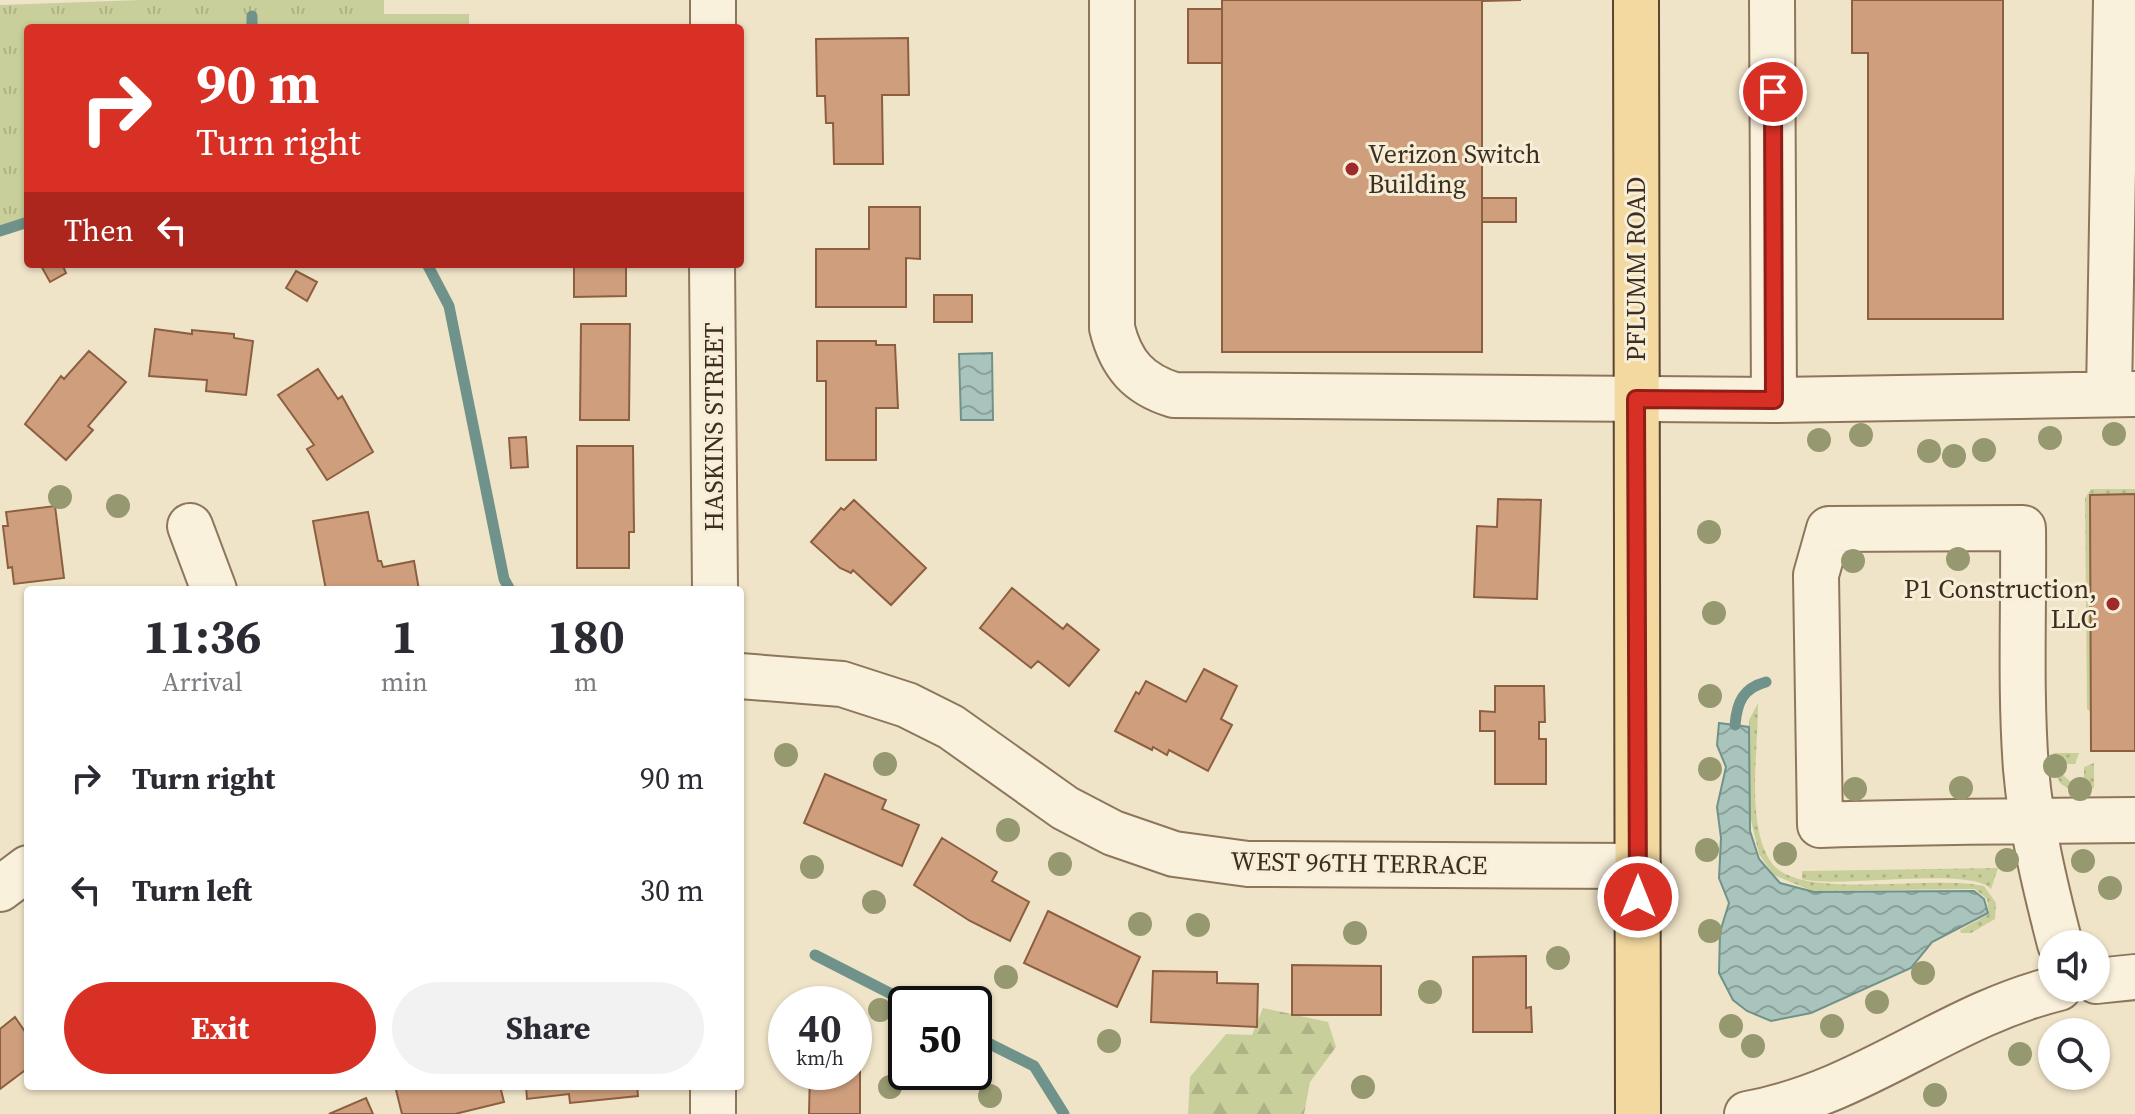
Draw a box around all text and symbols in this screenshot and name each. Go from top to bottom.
text: 90 m [196,45,319,122]
icon: right [64,56,168,160]
pin [1739,58,1807,126]
icon: arrive [1751,70,1795,114]
text: Turn right [196,118,361,167]
place label: Verizon Switch Building [1368,136,1541,202]
marker: Verizon Switch Building [1343,160,1361,178]
street label: PFLUMM ROAD [1618,177,1654,361]
icon: left [150,208,194,252]
text: Then [64,210,134,251]
street label: HASKINS STREET [696,322,732,531]
place label: P1 Construction, LLC [1904,571,2097,637]
marker: P1 Construction, LLC [2104,595,2122,613]
text: 11:36 [143,603,262,669]
text: 1 [391,603,417,669]
text: 180 [547,603,625,669]
text: Arrival [162,664,243,700]
text: min [381,664,428,700]
text: m [574,664,598,700]
icon: right [64,756,108,800]
text: Turn right [132,758,275,799]
text: 90 m [640,758,704,799]
street label: WEST 96TH TERRACE [1230,843,1488,883]
position arrow [1596,855,1680,939]
icon: left [64,868,108,912]
text: Turn left [132,870,252,911]
text: 30 m [640,870,704,911]
map controls [2038,930,2110,1090]
button: sound [2038,930,2110,1002]
button: Exit [64,982,376,1074]
button: Share [392,982,704,1074]
speed limit sign: 50 [888,986,992,1090]
text: 40 [798,1001,842,1055]
button: search [2038,1018,2110,1090]
text: km/h [796,1044,844,1072]

